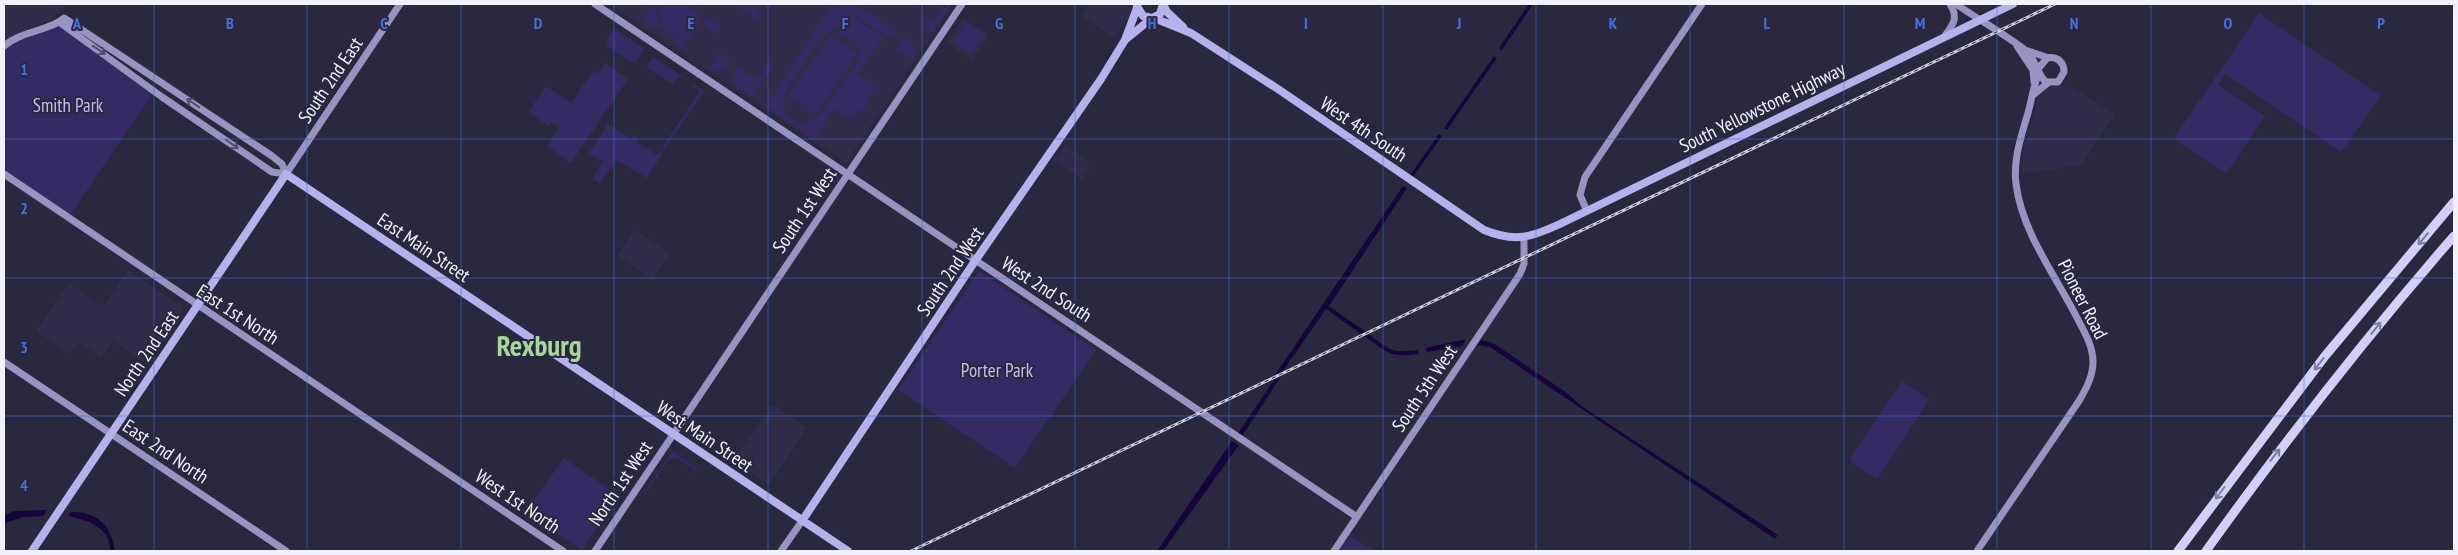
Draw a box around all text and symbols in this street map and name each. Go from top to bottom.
text: A [72,13,82,33]
text: B [226,13,234,33]
text: C [380,13,388,33]
text: D [534,13,543,33]
text: E [688,13,695,33]
text: F [842,13,849,33]
text: G [995,13,1003,33]
text: H [1148,13,1156,33]
text: I [1304,13,1308,33]
text: J [1456,13,1461,33]
text: K [1609,13,1618,33]
text: L [1764,13,1771,33]
text: M [1915,13,1925,33]
text: N [2070,13,2078,33]
text: O [2224,13,2233,33]
text: P [2377,13,2385,33]
street label: South 2nd East [292,32,368,128]
one-way arrow [92,45,106,55]
street label: South Yellowstone Highway [1675,56,1850,158]
text: 1 [20,59,28,79]
street label: West 4th South [1316,91,1412,167]
park label: Smith Park [33,93,104,117]
one-way arrow [186,97,200,108]
one-way arrow [225,139,239,149]
street label: South 1st West [767,162,842,257]
text: 2 [20,198,28,218]
street label: East Main Street [373,207,476,287]
street label: South 2nd West [911,221,989,320]
one-way arrow [2417,233,2428,246]
street label: West 2nd South [997,251,1097,327]
street label: Pioneer Road [2053,255,2113,343]
street label: East 1st North [192,279,284,349]
street label: North 2nd East [109,305,184,400]
one-way arrow [2371,321,2382,334]
district label: Rexburg [496,326,582,364]
text: 3 [20,337,28,357]
street label: South 5th West [1386,339,1462,436]
one-way arrow [2313,357,2324,370]
park label: Porter Park [961,358,1034,382]
street label: West Main Street [652,395,758,477]
street label: East 2nd North [119,414,213,488]
street label: North 1st West [583,435,658,530]
one-way arrow [2270,449,2281,462]
street label: West 1st North [471,464,565,538]
text: 4 [20,475,28,495]
one-way arrow [2215,486,2226,499]

